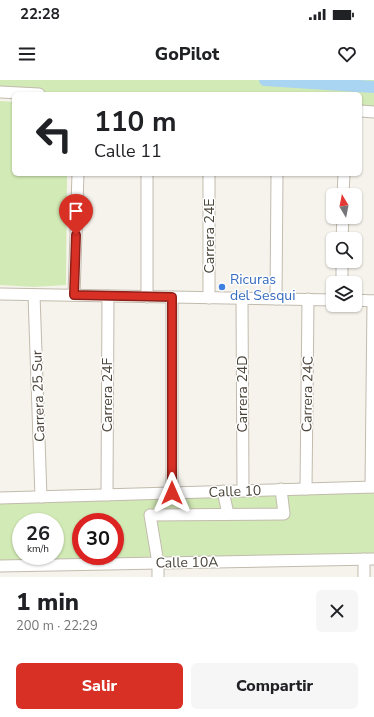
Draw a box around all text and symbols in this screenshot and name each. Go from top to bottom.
text: 22:28 [20,4,60,24]
text: GoPilot [155,42,219,66]
icon: menu [16,43,38,65]
icon: heart [336,43,358,65]
text: 110 m [94,103,177,141]
icon: left [28,108,80,160]
text: Calle 11 [94,139,162,163]
north arrow [326,188,362,224]
map controls [326,188,362,312]
pin [59,194,93,235]
street label: Carrera 24E [200,199,219,273]
icon: arrive [65,200,87,222]
button: search [326,232,362,268]
place label: Ricuras del Sesqui [230,270,295,305]
button: layers [326,276,362,312]
marker: Ricuras del Sesqui [217,282,227,292]
street label: Carrera 25 Sur [27,350,50,442]
street label: Carrera 24D [233,355,252,433]
street label: Carrera 24C [297,356,318,432]
street label: Carrera 24F [98,357,117,432]
position arrow [151,472,193,514]
street label: Calle 10 [208,481,262,502]
speed limit sign: 30 [72,513,124,565]
text: 26 [26,520,50,547]
text: km/h [27,542,49,556]
street label: Calle 10A [155,552,219,573]
text: 1 min [16,586,79,618]
button: close [316,590,358,632]
text: 200 m · 22:29 [16,617,98,635]
button: Salir [16,663,183,709]
button: Compartir [191,663,358,709]

